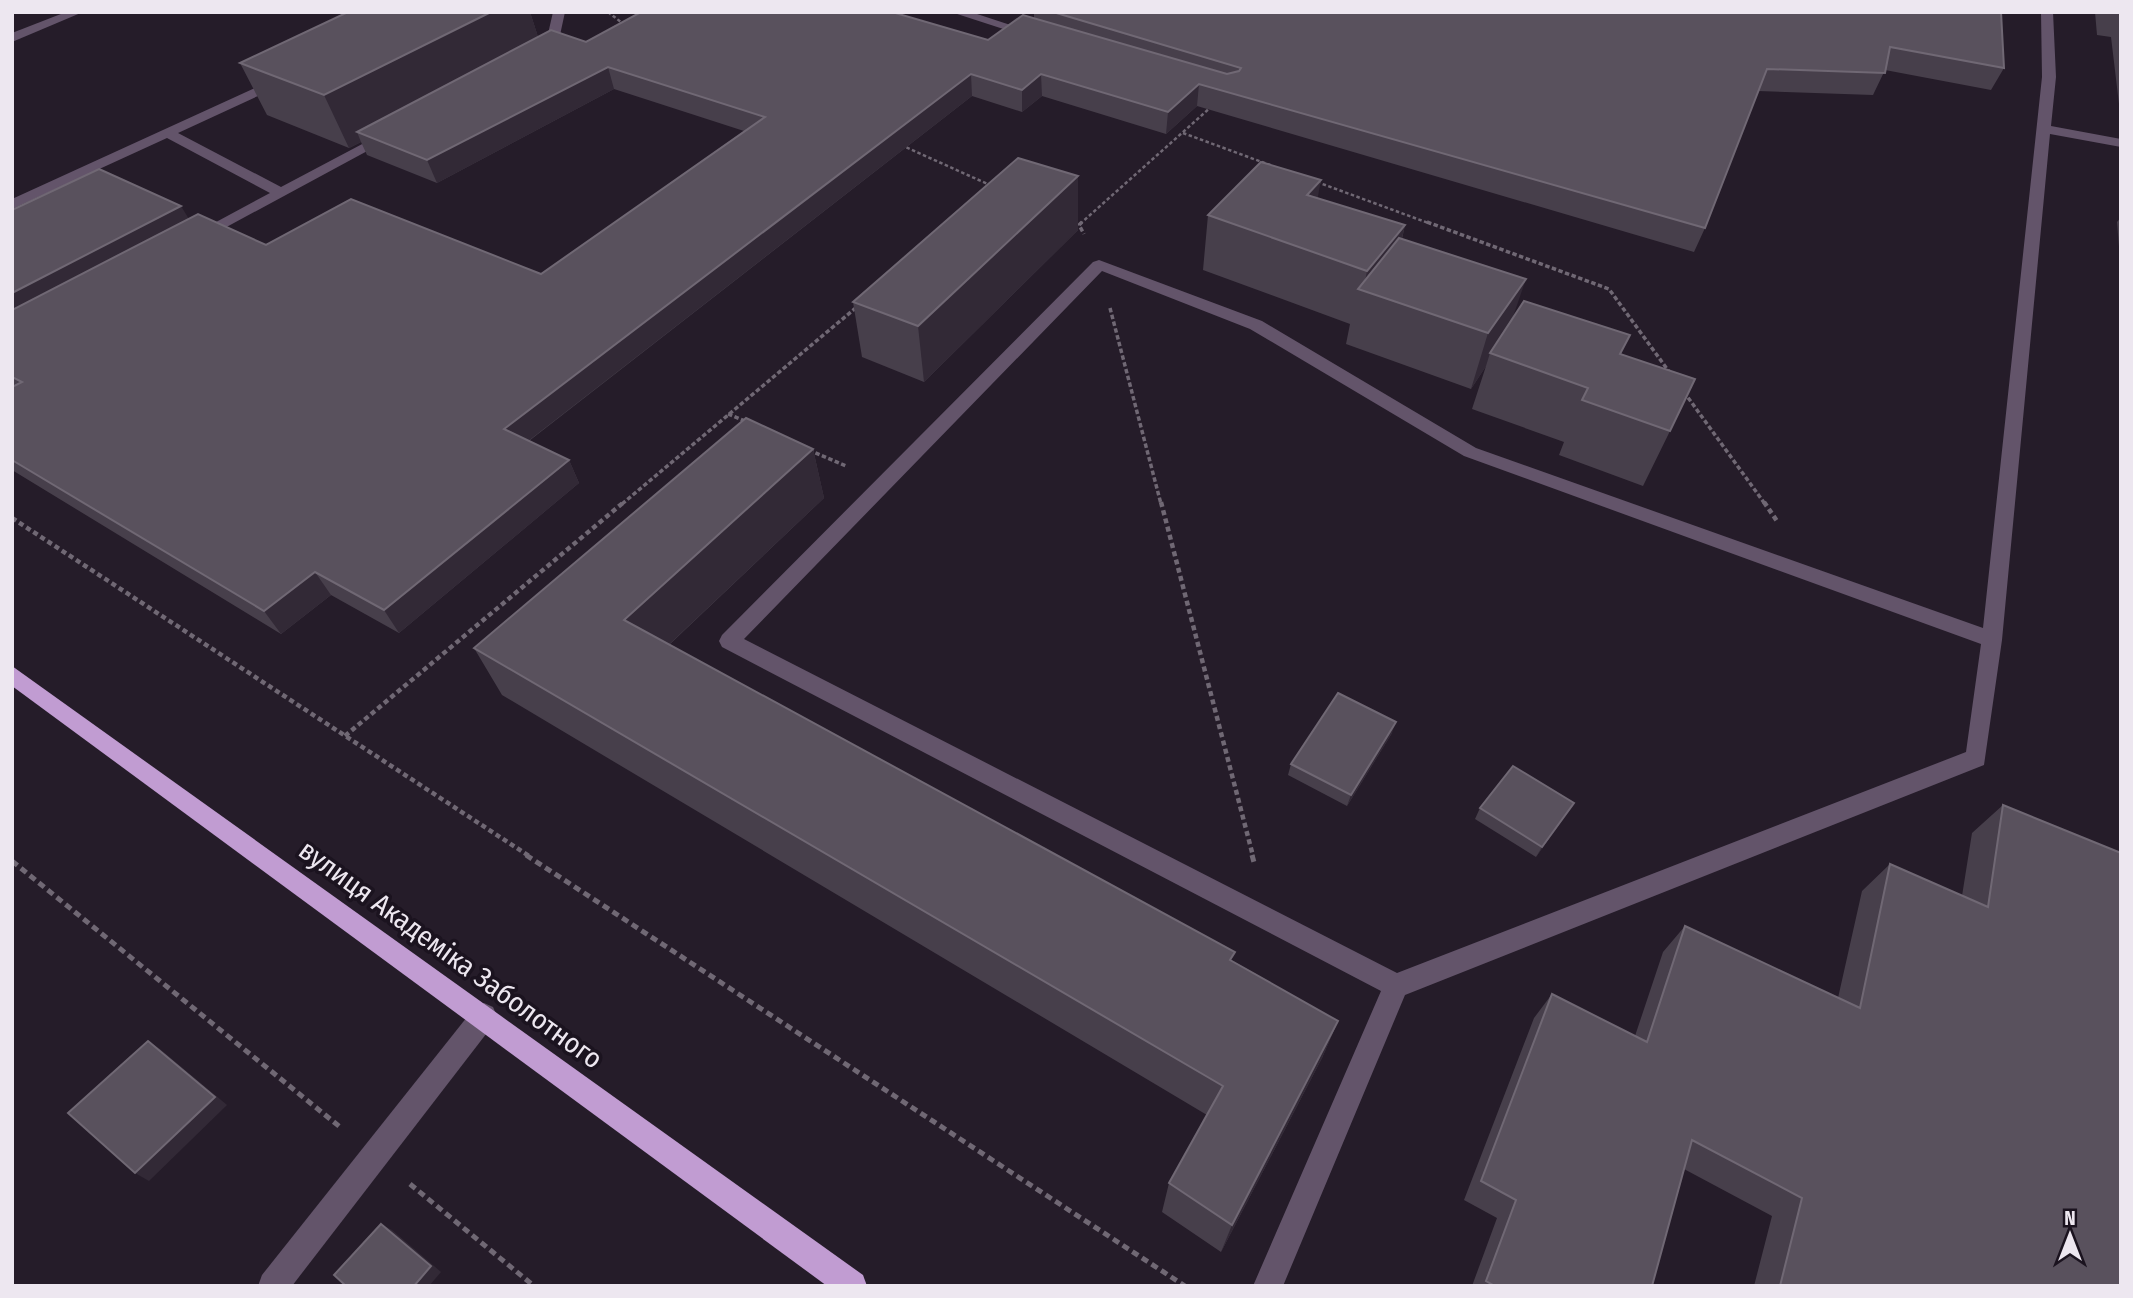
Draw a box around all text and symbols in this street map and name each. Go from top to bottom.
street label: вулиця Академіка Заболотного [293,833,609,1076]
north arrow [2035,1200,2105,1270]
text: N [2064,1207,2076,1230]

